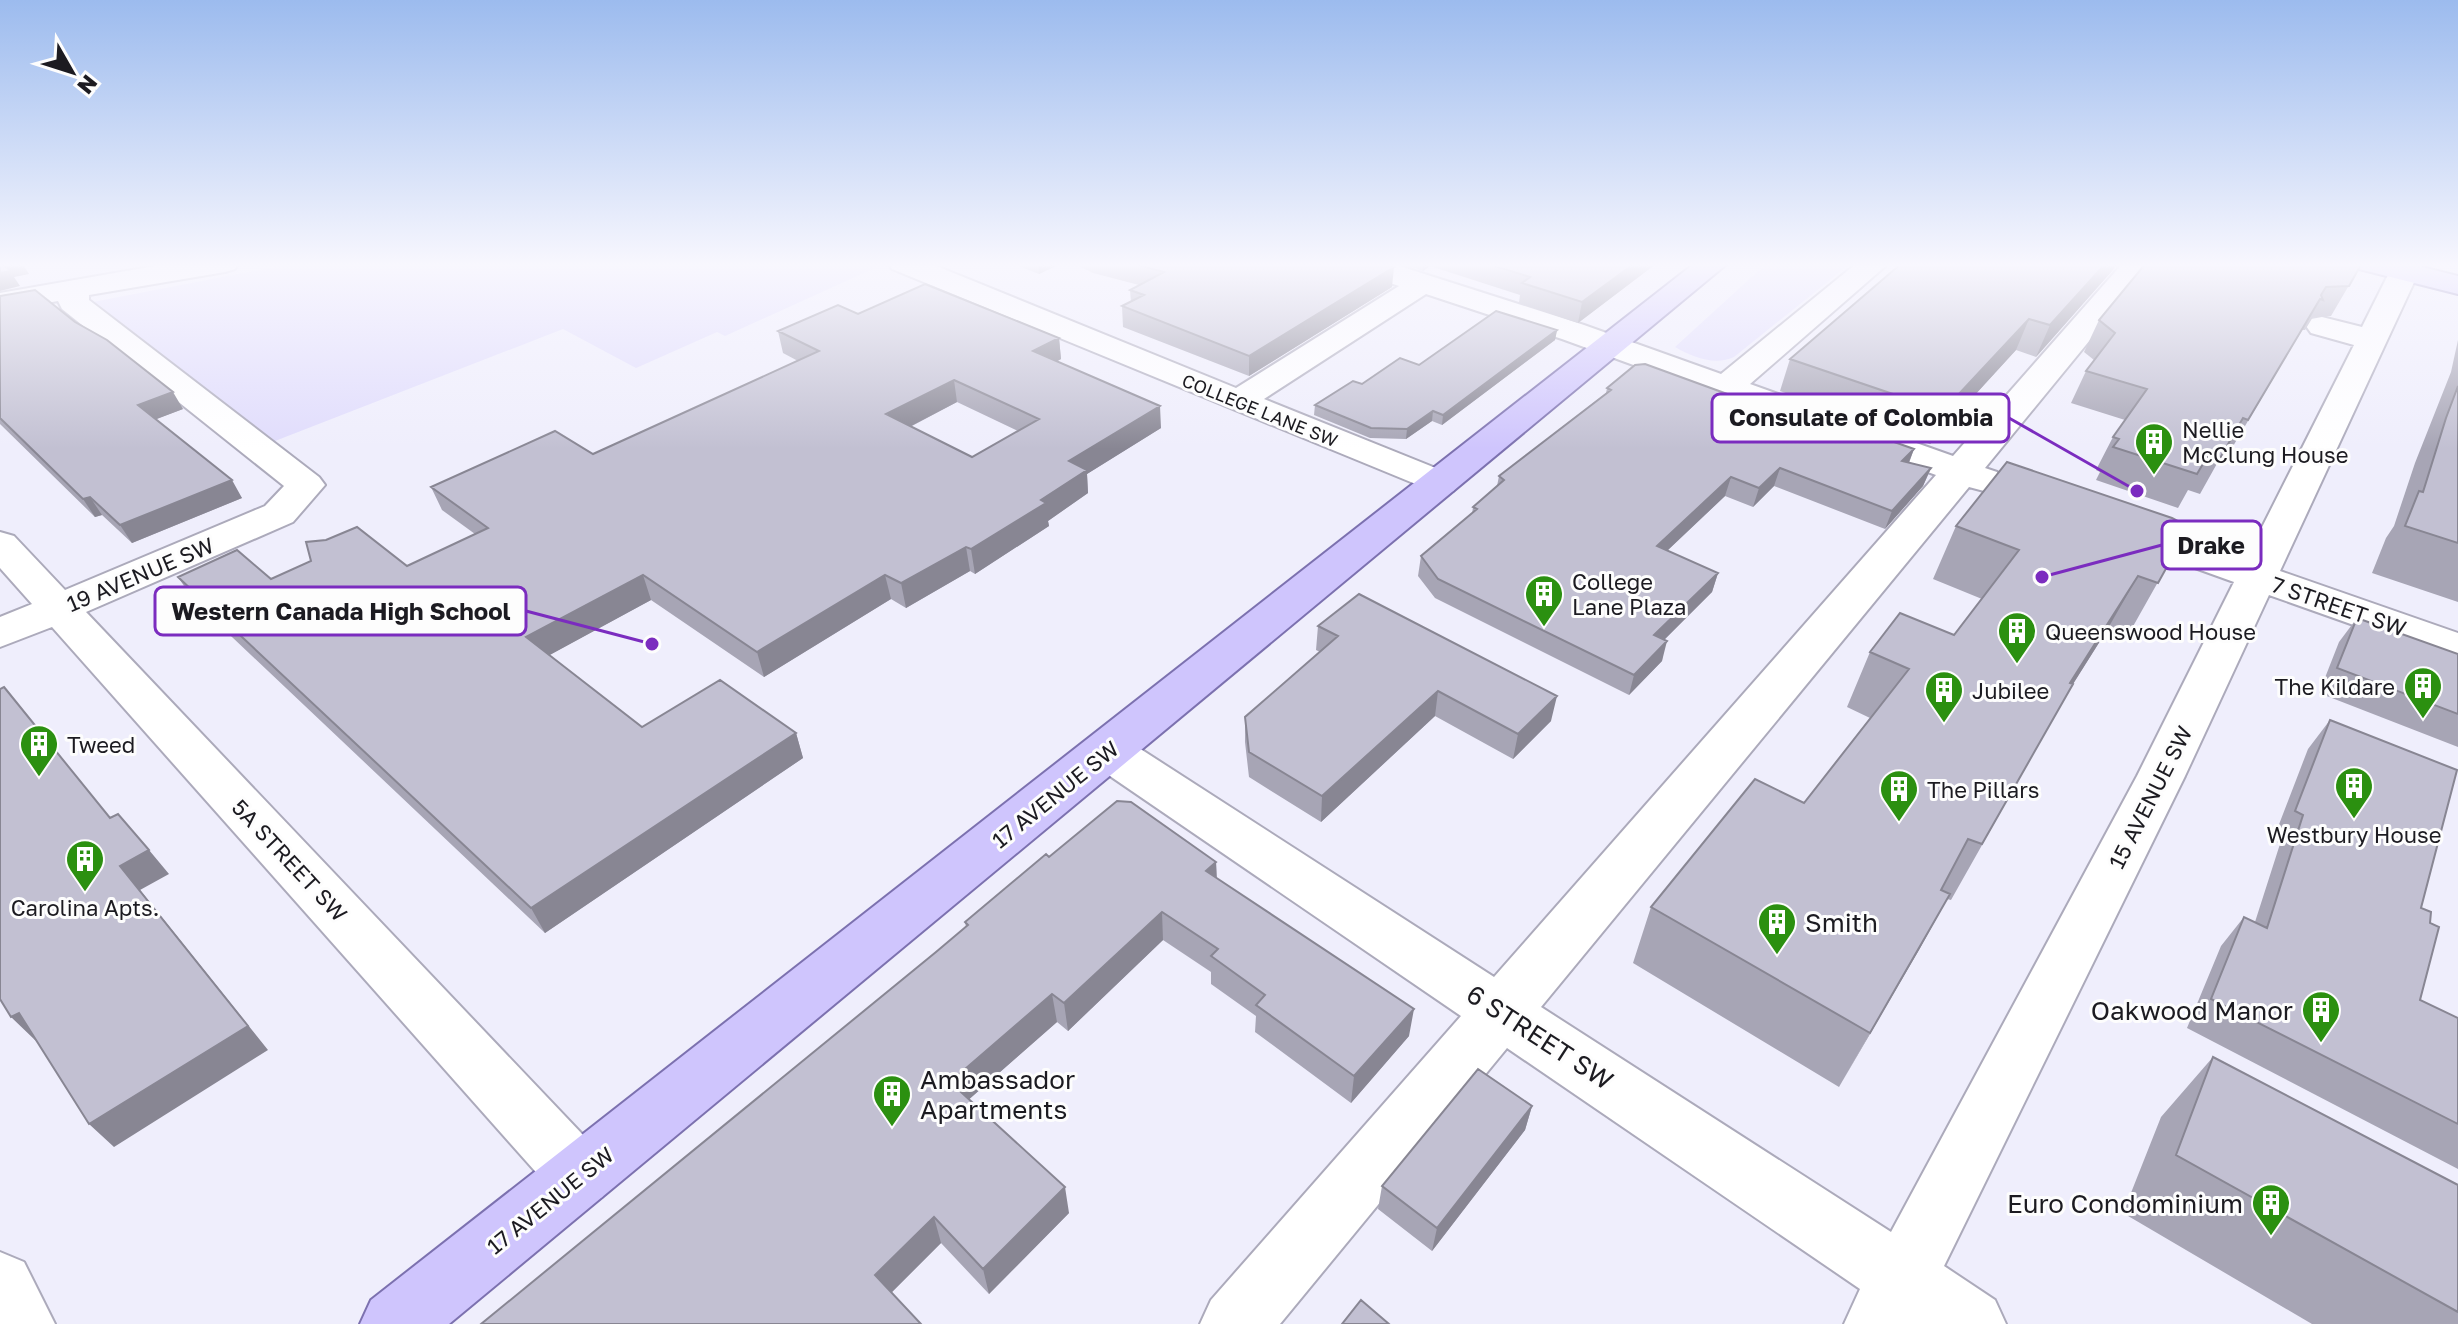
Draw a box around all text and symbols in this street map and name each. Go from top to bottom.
north arrow [32,32,112,112]
text: N [72,70,104,100]
street label: COLLEGE LANE SW [1179,369,1341,451]
callout: Consulate of Colombia [1712,394,2009,442]
text: Consulate of Colombia [1729,402,1993,431]
place label: Nellie McClung House [2182,416,2348,468]
building icon: Nellie McClung House [2133,421,2175,476]
callout: Drake [2162,521,2261,569]
text: Drake [2177,530,2245,559]
street label: 19 AVENUE SW [62,531,218,617]
place label: College Lane Plaza [1572,568,1687,620]
street label: 7 STREET SW [2268,570,2410,642]
building icon: College Lane Plaza [1523,573,1565,628]
callout: Western Canada High School [155,587,526,635]
text: Western Canada High School [171,596,511,625]
building icon: Queenswood House [1996,610,2038,665]
place label: Queenswood House [2045,618,2256,645]
building icon: The Kildare [2402,665,2444,720]
building icon: Jubilee [1923,669,1965,724]
place label: The Kildare [2275,673,2395,700]
place label: Jubilee [1972,677,2049,704]
street label: 15 AVENUE SW [2102,721,2198,873]
building icon: Tweed [18,723,60,778]
place label: Tweed [67,731,135,758]
street label: 17 AVENUE SW [986,735,1124,853]
building icon: Westbury House [2333,765,2375,820]
building icon: The Pillars [1878,768,1920,823]
place label: The Pillars [1927,776,2040,803]
street label: 5A STREET SW [227,794,353,926]
place label: Westbury House [2266,821,2442,848]
building icon: Carolina Apts. [64,838,106,893]
place label: Carolina Apts. [11,894,159,921]
building icon: Smith [1756,901,1798,956]
place label: Smith [1805,907,1878,938]
street label: 6 STREET SW [1461,978,1619,1096]
building icon: Oakwood Manor [2300,989,2342,1044]
place label: Oakwood Manor [2091,995,2293,1026]
place label: Ambassador Apartments [920,1064,1075,1125]
building icon: Ambassador Apartments [871,1073,913,1128]
street label: 17 AVENUE SW [481,1141,619,1259]
building icon: Euro Condominium [2250,1182,2292,1237]
place label: Euro Condominium [2007,1188,2243,1219]

